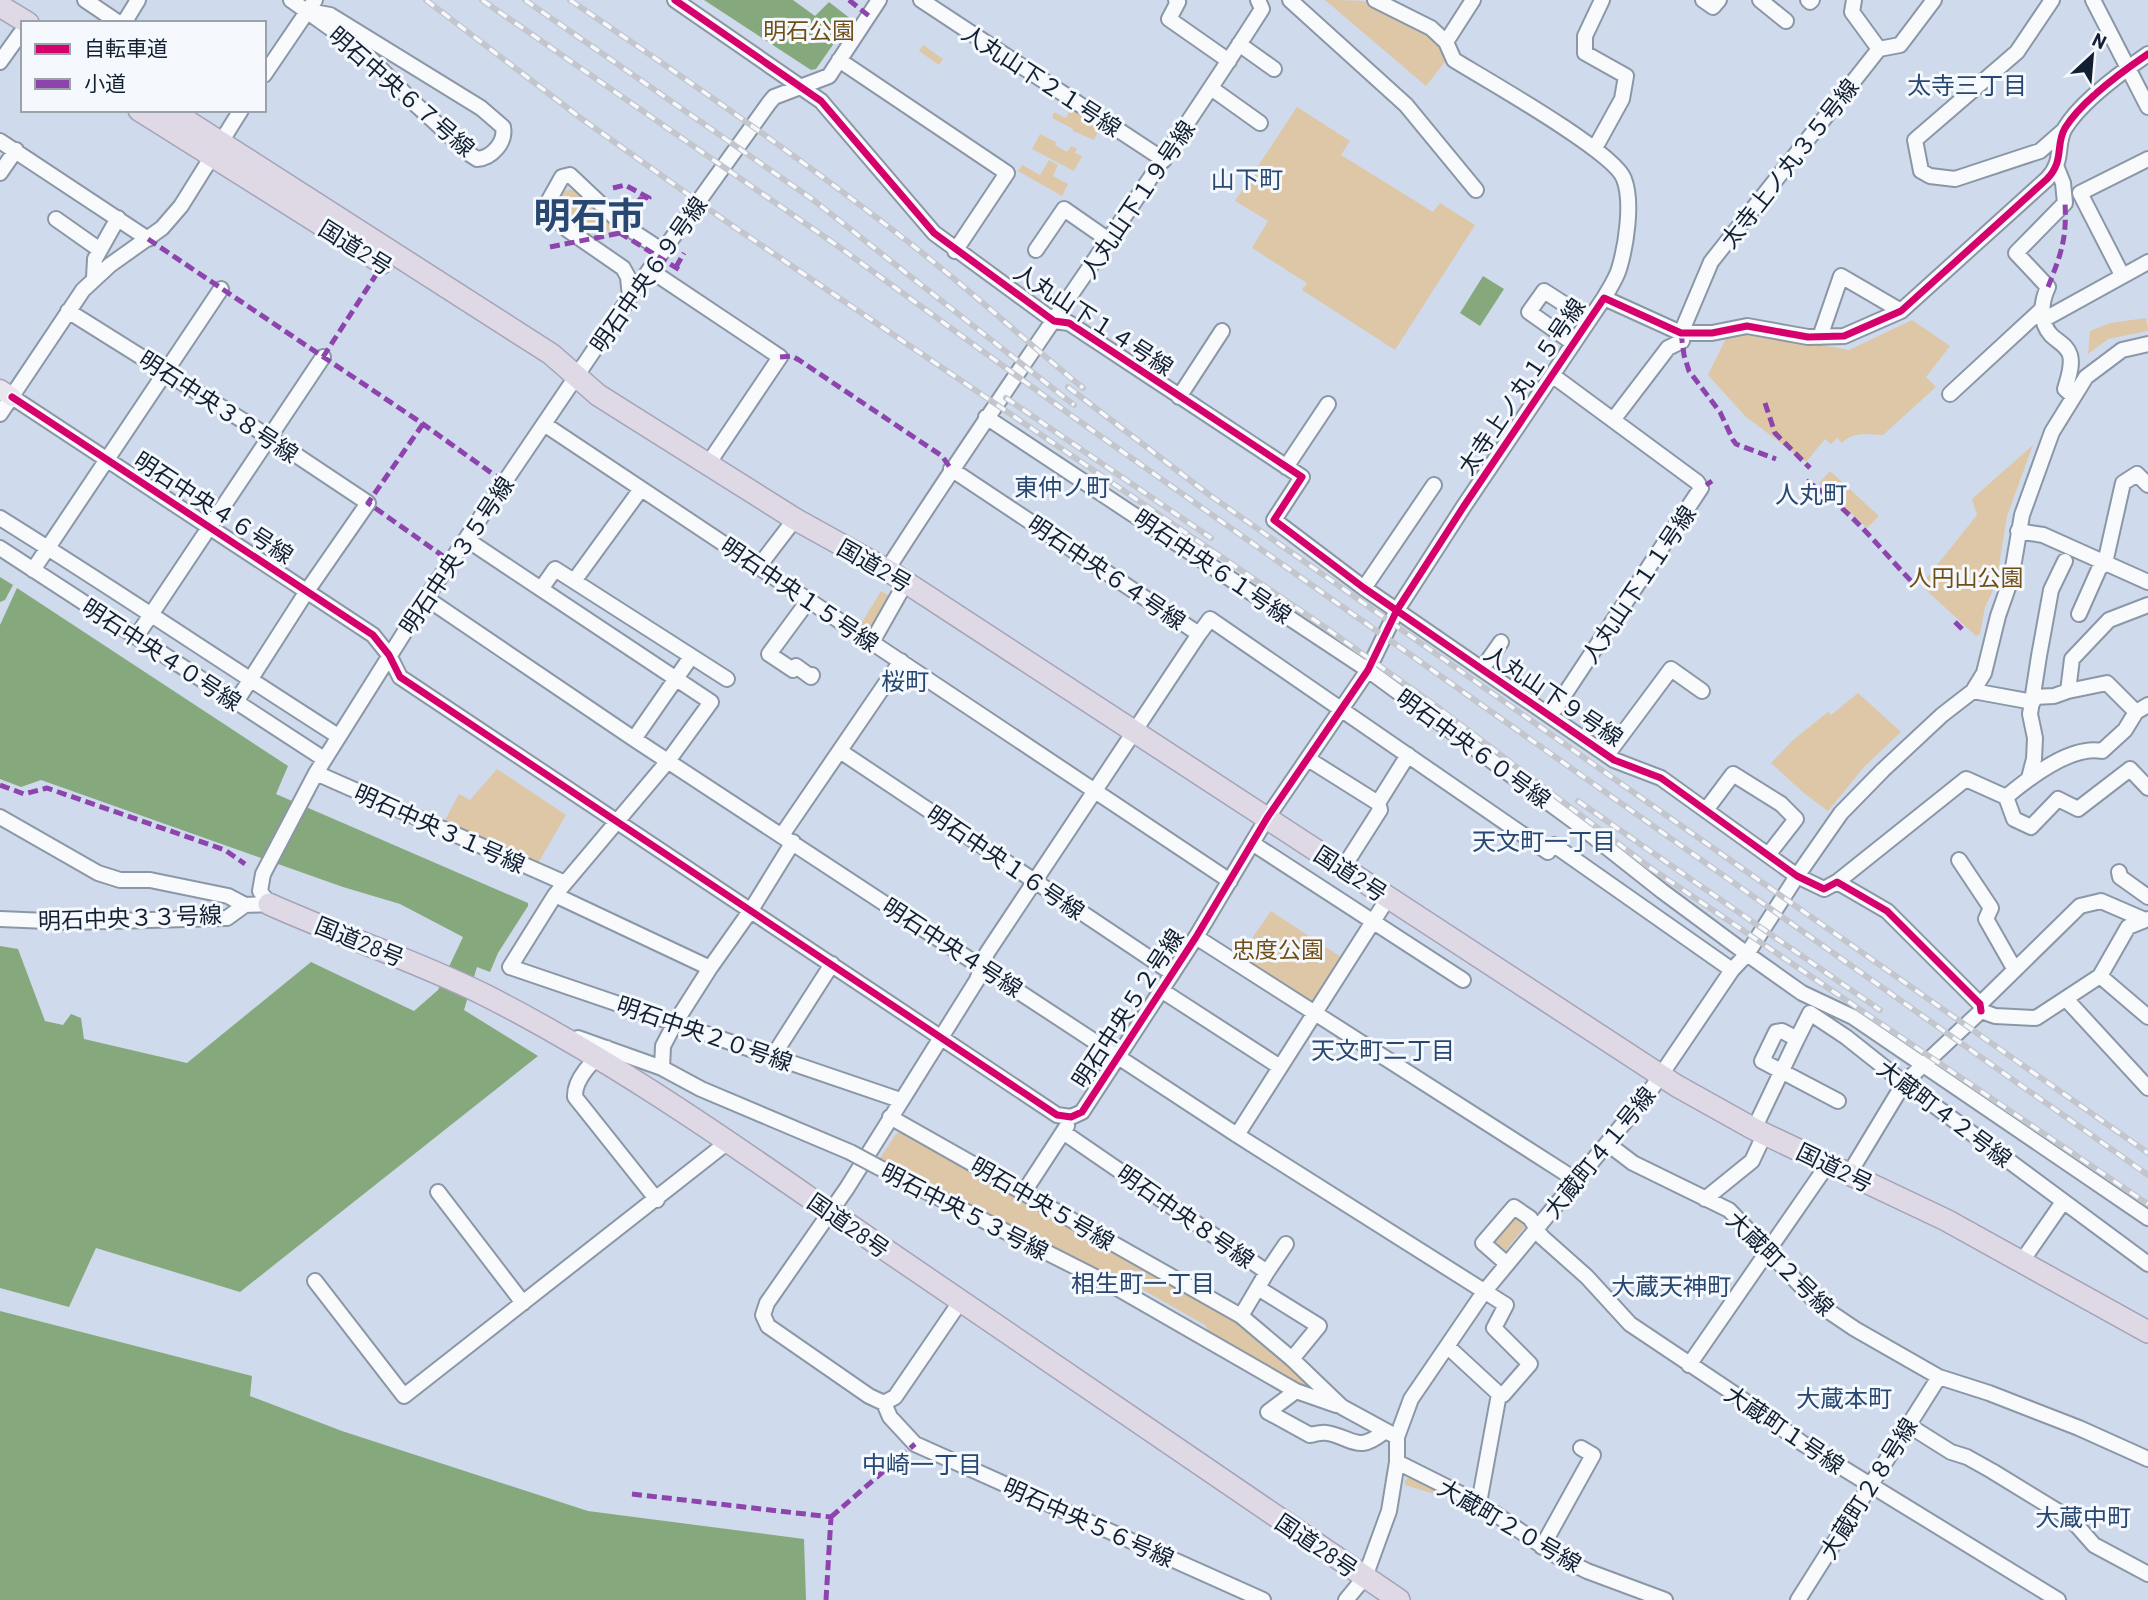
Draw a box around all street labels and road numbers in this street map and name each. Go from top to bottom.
street label: 人丸山下２１号線 [957,18,1127,142]
street label: 明石中央６７号線 [323,20,481,162]
street label: 太寺上ノ丸３５号線 [1714,73,1864,253]
street label: 人丸山下１９号線 [1074,115,1200,283]
street label: 明石中央６９号線 [584,191,712,357]
street label: 国道2号 [314,214,398,280]
street label: 人丸山下１４号線 [1009,257,1179,381]
street label: 太寺上ノ丸１５号線 [1452,292,1590,480]
street label: 明石中央３８号線 [134,344,304,468]
street label: 明石中央４６号線 [129,445,299,569]
street label: 明石中央３５号線 [393,471,519,639]
street label: 人丸山下１１号線 [1575,500,1701,668]
street label: 明石中央６１号線 [1129,503,1297,629]
street label: 明石中央６４号線 [1023,509,1191,635]
street label: 明石中央１５号線 [716,531,884,657]
street label: 国道2号 [833,533,917,597]
street label: 明石中央４０号線 [77,592,247,716]
street label: 人丸山下９号線 [1479,638,1629,752]
street label: 明石中央６０号線 [1391,683,1557,813]
street label: 明石中央３１号線 [350,778,530,878]
street label: 明石中央１６号線 [922,799,1090,925]
street label: 国道2号 [1309,839,1393,907]
street label: 明石中央４号線 [878,891,1028,1003]
street label: 明石中央３３号線 [38,900,222,934]
street label: 国道28号 [311,911,409,971]
street label: 明石中央５２号線 [1065,923,1189,1093]
street label: 明石中央２０号線 [613,990,797,1076]
street label: 大蔵町４２号線 [1872,1053,2018,1173]
street label: 大蔵町４１号線 [1537,1081,1661,1223]
street label: 国道2号 [1792,1137,1878,1197]
street label: 明石中央５号線 [966,1151,1120,1255]
street label: 明石中央５３号線 [877,1157,1053,1265]
street label: 明石中央８号線 [1112,1158,1260,1274]
street label: 国道28号 [803,1187,895,1263]
street label: 大蔵町２号線 [1722,1205,1840,1321]
street label: 大蔵町１号線 [1720,1379,1850,1479]
street label: 大蔵町２８号線 [1813,1412,1923,1564]
street label: 明石中央５６号線 [999,1472,1179,1572]
street label: 大蔵町２０号線 [1433,1473,1587,1577]
street label: 国道28号 [1270,1507,1364,1583]

